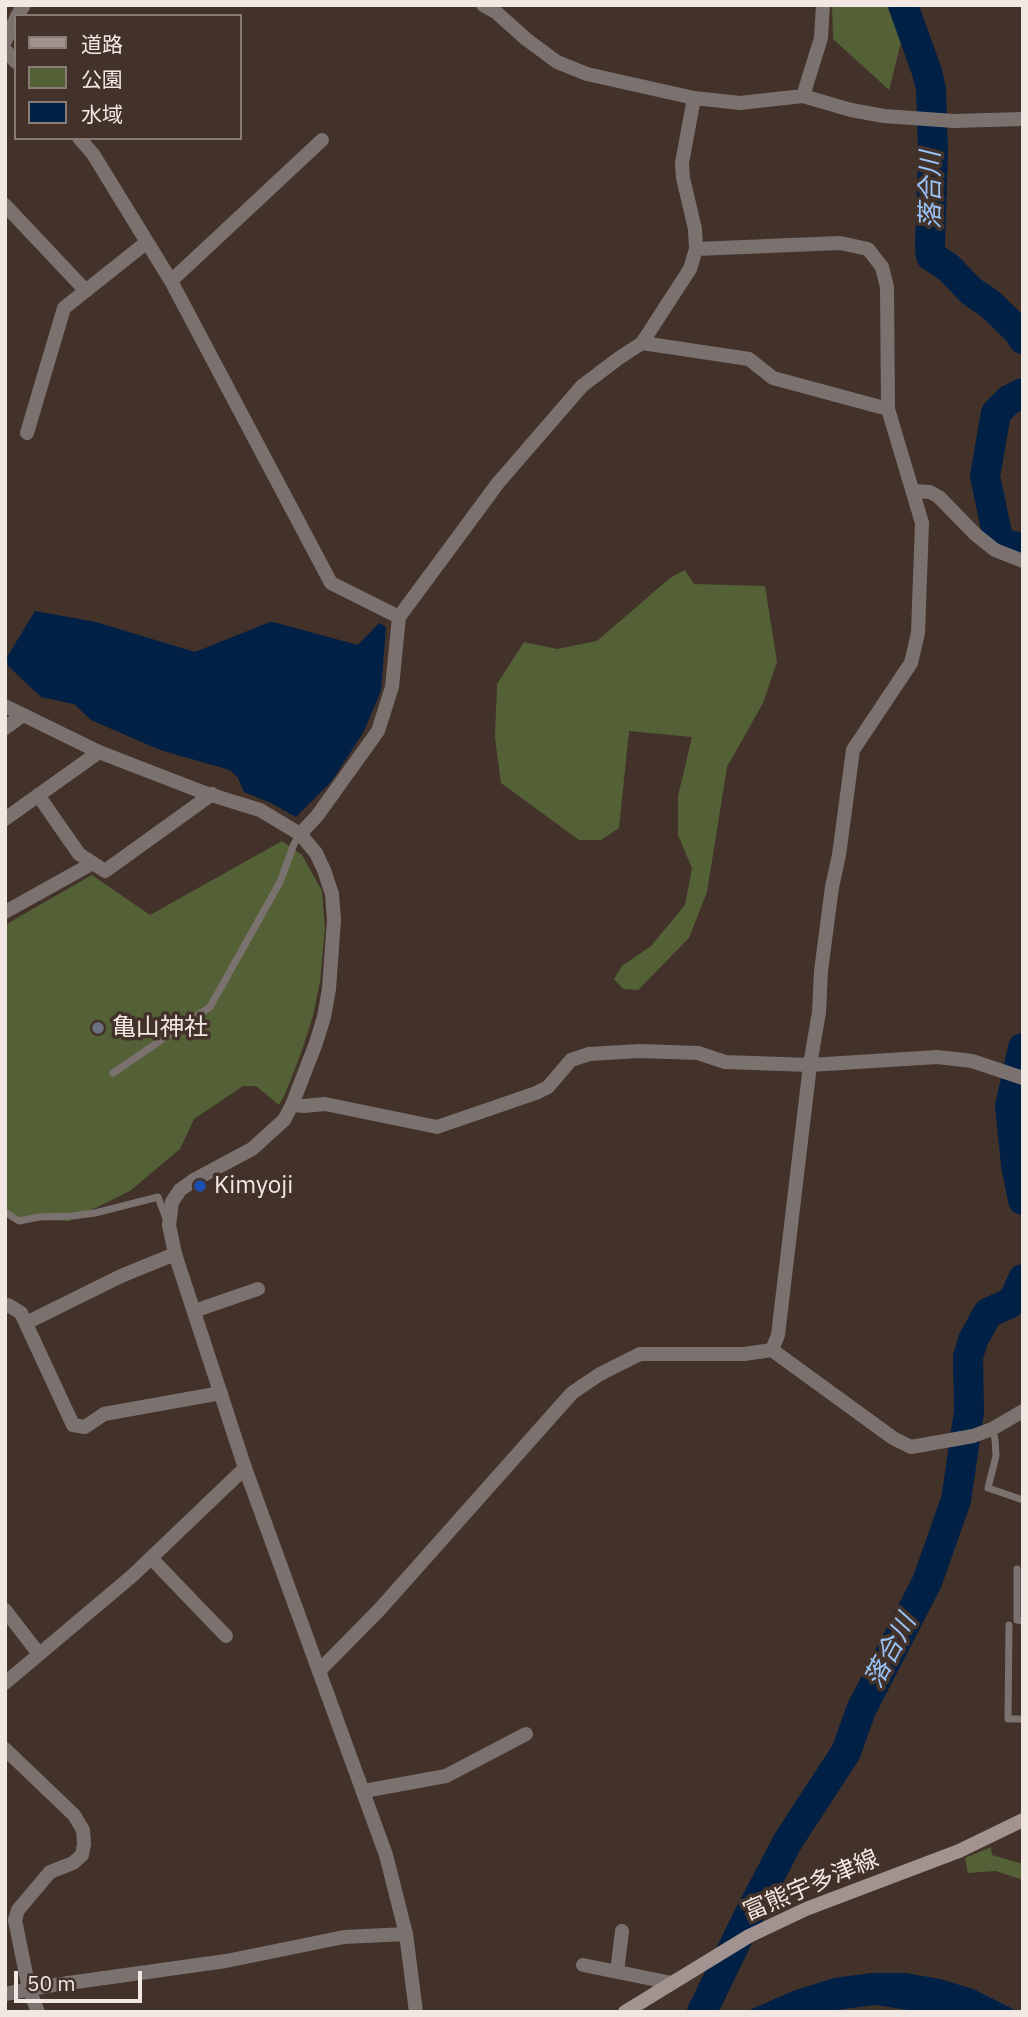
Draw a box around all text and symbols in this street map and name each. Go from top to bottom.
legend [14,14,242,140]
text: 道路 [81,30,123,58]
text: 公園 [81,65,123,93]
text: 水域 [81,100,123,128]
water label: 落合川 [915,151,947,229]
place label: 亀山神社 [112,1014,208,1042]
marker: 亀山神社 [90,1020,106,1036]
place label: Kimyoji [214,1172,293,1200]
marker: Kimyoji [192,1178,208,1194]
water label: 落合川 [859,1609,923,1693]
street label: 富熊宇多津線 [739,1845,883,1927]
scale bar [18,1958,145,2002]
text: 50 m [27,1969,76,1997]

